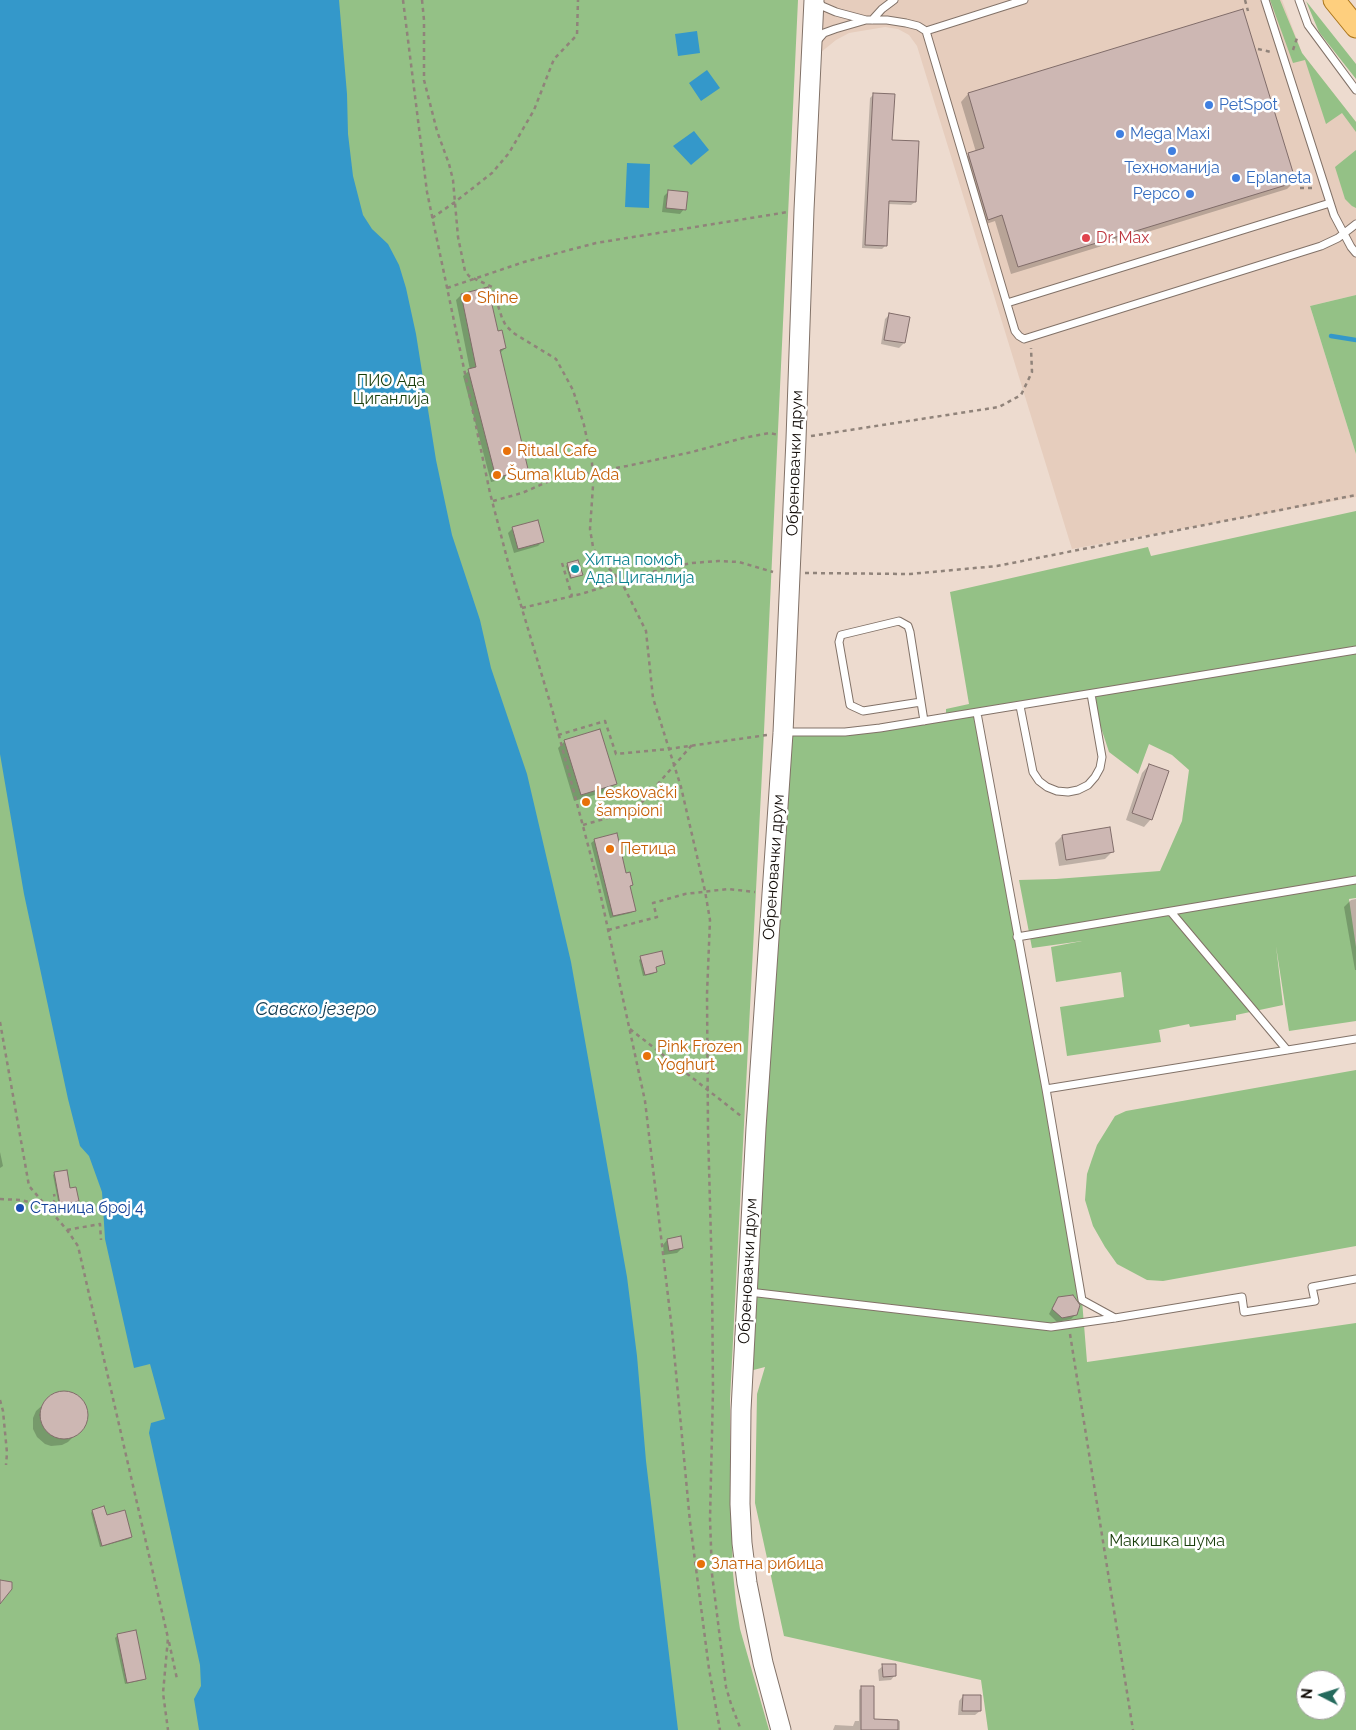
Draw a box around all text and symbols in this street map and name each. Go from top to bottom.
place label: PetSpot [1219,95,1278,115]
marker: PetSpot [1203,99,1215,111]
place label: Mega Maxi [1130,124,1210,144]
marker: Mega Maxi [1114,128,1126,140]
marker: Техноманија [1166,145,1178,157]
place label: Техноманија [1124,158,1220,178]
place label: Eplaneta [1246,168,1311,188]
marker: Eplaneta [1230,172,1242,184]
place label: Pepco [1133,184,1180,204]
marker: Pepco [1184,188,1196,200]
place label: Dr. Max [1096,228,1149,248]
marker: Dr. Max [1080,232,1092,244]
place label: Shine [477,288,518,308]
marker: Shine [461,292,473,304]
park label: ПИО Ада Циганлија [353,371,429,409]
street label: Обреновачки друм [783,390,807,536]
place label: Ritual Cafe [517,441,597,461]
marker: Ritual Cafe [501,445,513,457]
place label: Šuma klub Ada [507,465,619,485]
marker: Šuma klub Ada [491,469,503,481]
place label: Хитна помоћ Ада Циганлија [585,550,695,588]
marker: Хитна помоћ Ада Циганлија [569,563,581,575]
place label: Leskovački šampioni [596,783,677,821]
street label: Обреновачки друм [759,793,789,941]
marker: Leskovački šampioni [580,796,592,808]
place label: Петица [620,839,676,859]
marker: Петица [604,843,616,855]
water label: Савско језеро [255,999,377,1021]
place label: Pink Frozen Yoghurt [657,1037,742,1075]
marker: Pink Frozen Yoghurt [641,1050,653,1062]
place label: Станица број 4 [30,1198,144,1218]
street label: Обреновачки друм [735,1198,761,1344]
marker: Станица број 4 [14,1202,26,1214]
park label: Макишка шума [1109,1531,1225,1551]
place label: Златна рибица [711,1554,824,1574]
marker: Златна рибица [695,1558,707,1570]
north arrow [1296,1670,1346,1720]
text: N [1299,1688,1315,1700]

